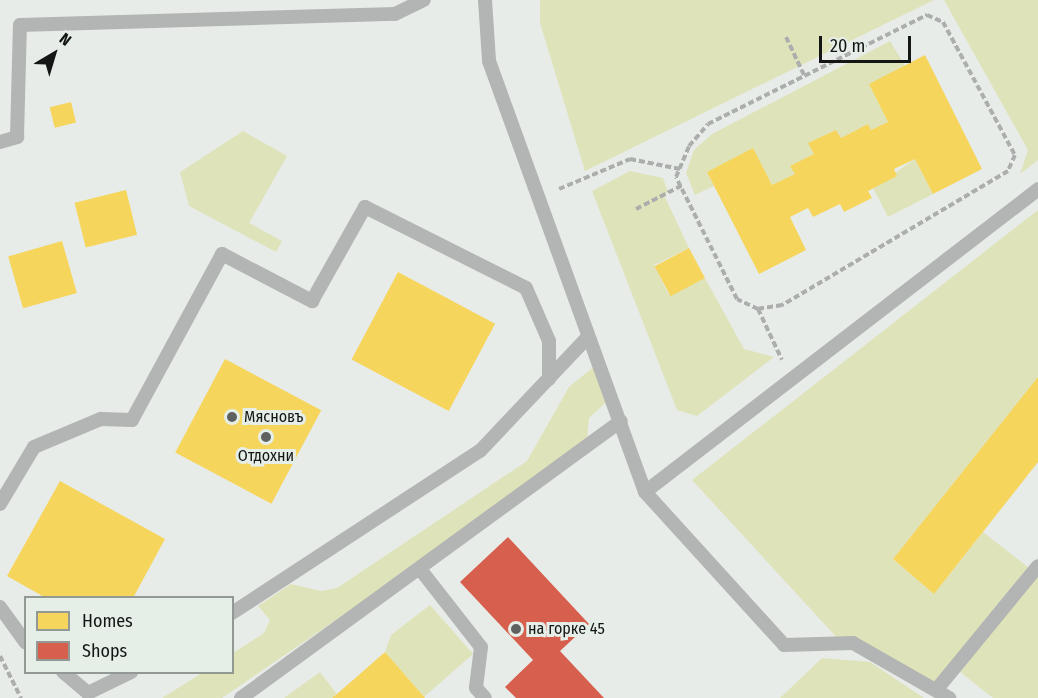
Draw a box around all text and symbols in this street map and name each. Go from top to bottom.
north arrow [24,24,84,84]
scale bar [822,24,914,62]
text: N [56,29,75,50]
text: 20 m [830,35,865,57]
place label: Мясновъ [244,407,303,427]
marker: Мясновъ [225,410,239,424]
marker: Отдохни [259,430,273,444]
place label: Отдохни [238,446,294,466]
legend [24,596,234,674]
text: Homes [82,610,133,632]
place label: на горке 45 [528,619,605,639]
marker: на горке 45 [509,622,523,636]
text: Shops [82,640,127,662]

